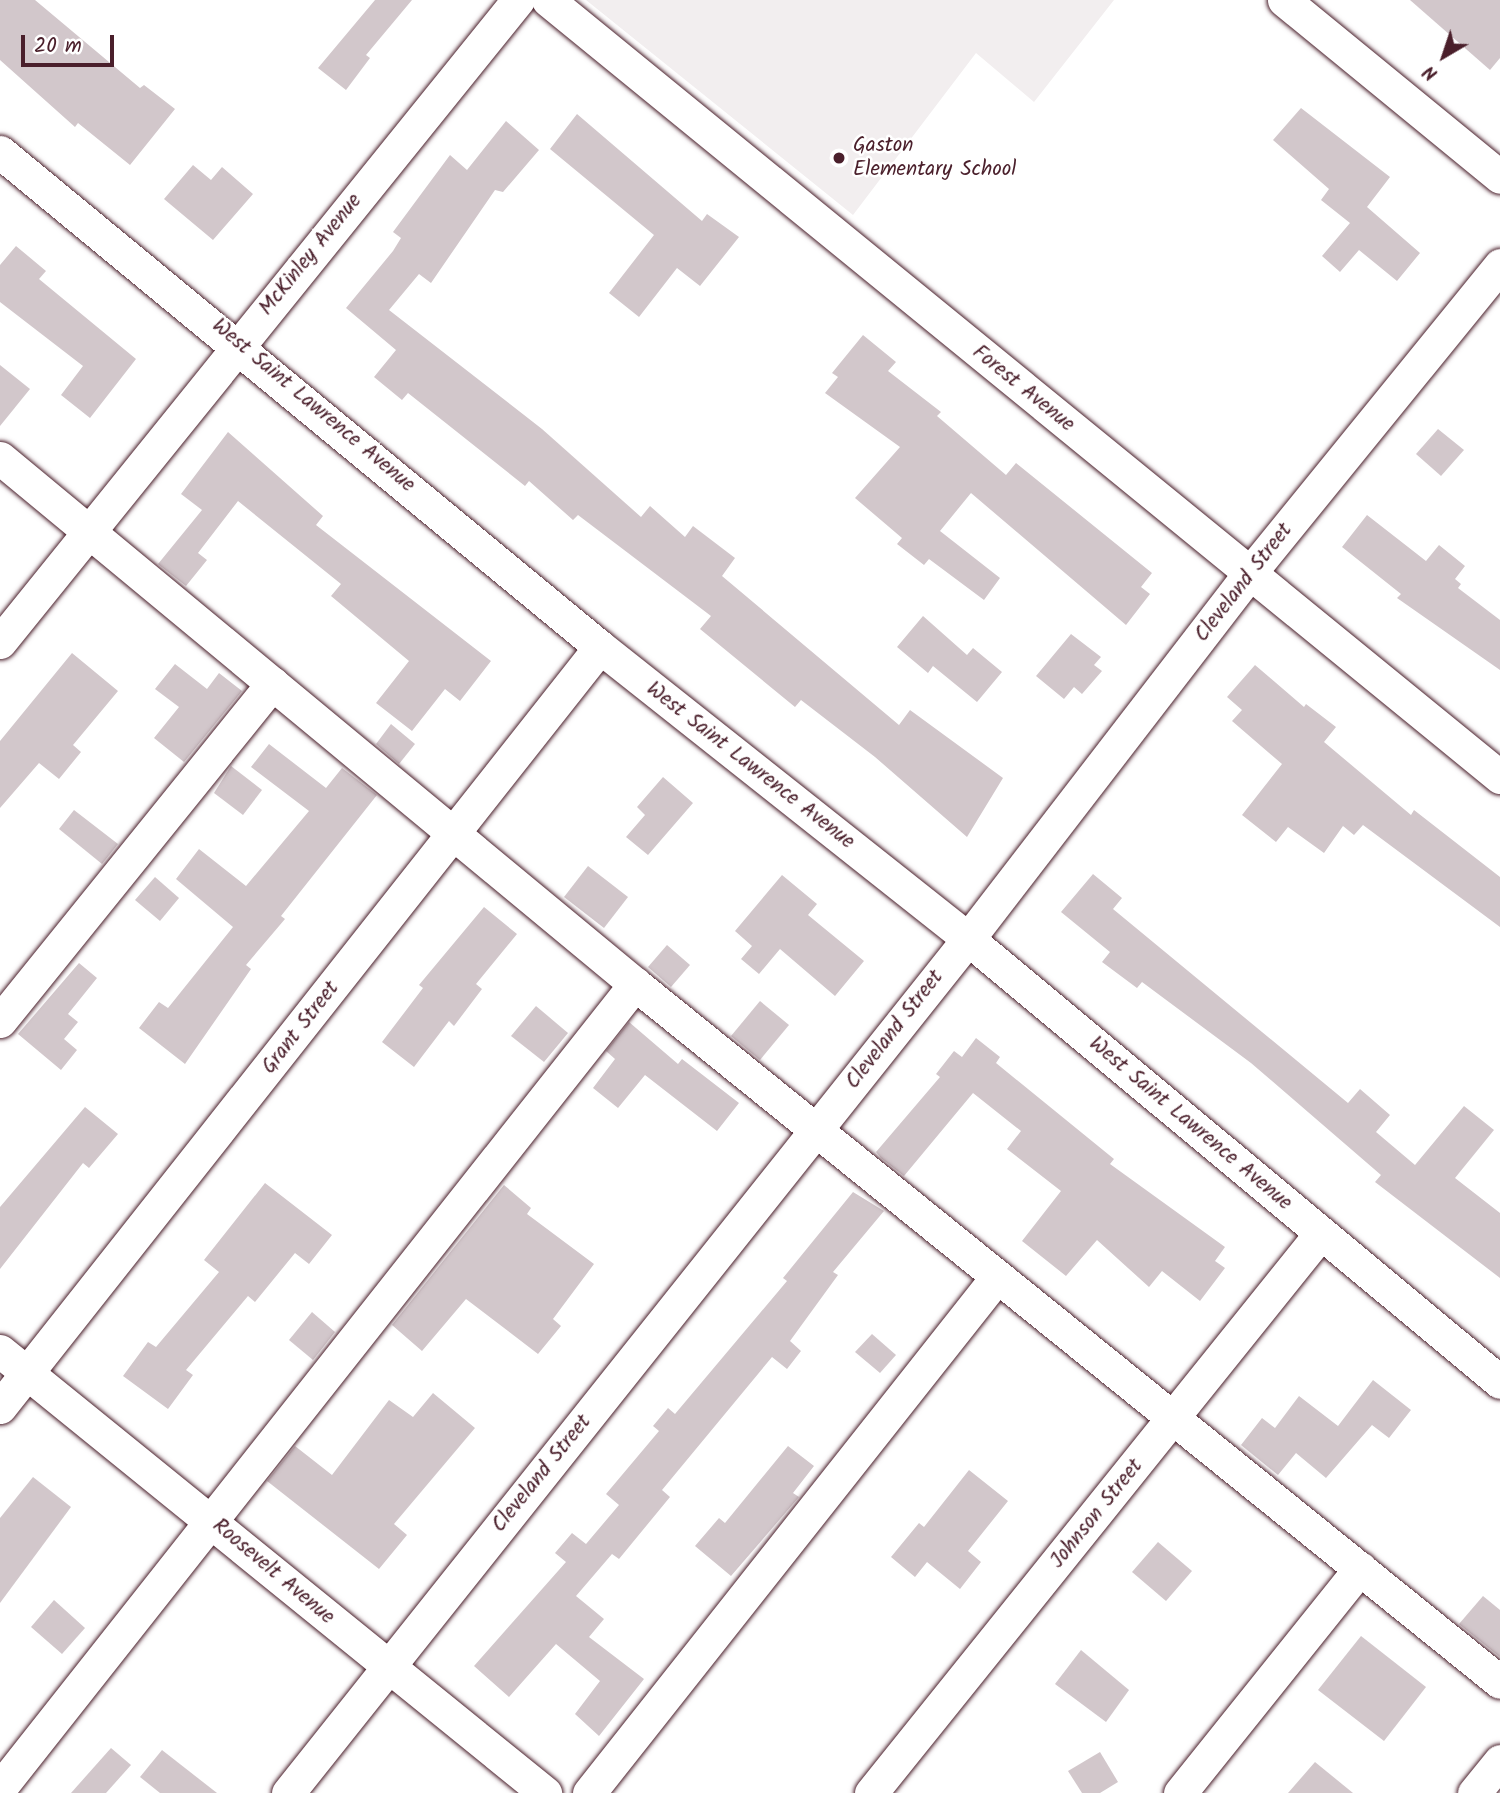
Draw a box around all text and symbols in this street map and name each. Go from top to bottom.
scale bar [24,21,117,65]
north arrow [1409,21,1479,91]
text: 20 m [34,30,82,63]
text: N [1417,57,1445,88]
place label: Gaston Elementary School [853,133,1016,183]
marker: Gaston Elementary School [831,150,847,166]
street label: McKinley Avenue [254,189,368,321]
street label: West Saint Lawrence Avenue [206,314,420,498]
street label: Forest Avenue [967,340,1079,438]
street label: Cleveland Street [1190,519,1298,647]
street label: West Saint Lawrence Avenue [641,677,859,855]
street label: Cleveland Street [841,966,949,1094]
street label: Grant Street [257,977,345,1079]
street label: West Saint Lawrence Avenue [1083,1032,1297,1216]
street label: Cleveland Street [487,1410,597,1538]
street label: Johnson Street [1045,1454,1149,1574]
street label: Roosevelt Avenue [207,1514,339,1630]

